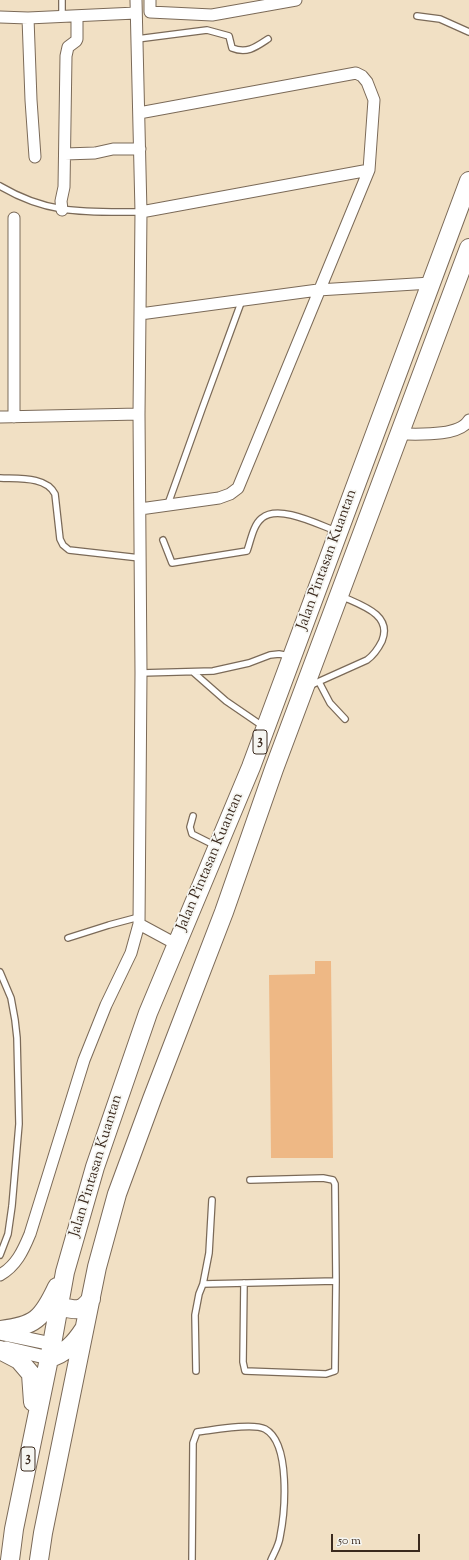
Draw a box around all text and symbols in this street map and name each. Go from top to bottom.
street label: Jalan Pintasan Kuantan [294,487,362,633]
road number: 3 [253,730,267,754]
street label: Jalan Pintasan Kuantan [174,790,248,934]
street label: Jalan Pintasan Kuantan [67,1093,127,1239]
road number: 3 [21,1447,35,1471]
scale bar [333,1526,422,1552]
text: 50 m [338,1532,361,1550]

